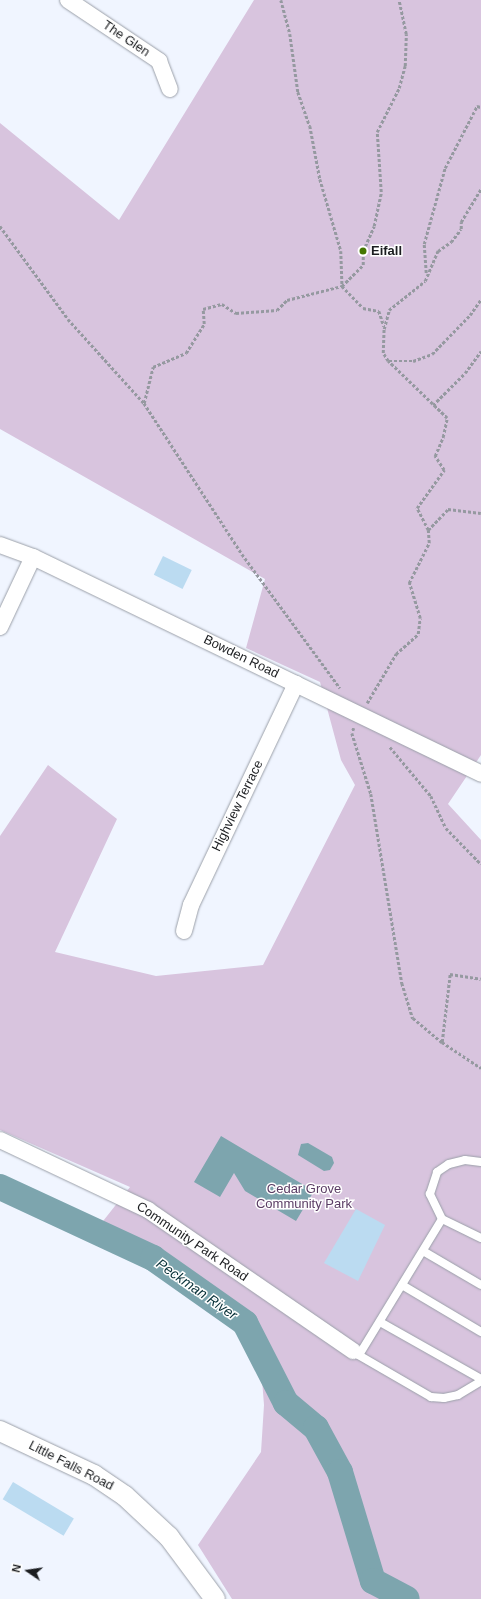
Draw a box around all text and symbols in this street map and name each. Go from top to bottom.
street label: The Glen [99,18,153,60]
place label: Eifall [371,243,402,259]
marker: Eifall [358,246,368,256]
street label: Bowden Road [201,632,281,682]
street label: Highview Terrace [209,758,267,854]
park label: Cedar Grove Community Park [256,1182,352,1213]
street label: Community Park Road [133,1199,251,1285]
water label: Peckman River [153,1255,241,1323]
street label: Little Falls Road [26,1438,116,1494]
north arrow [8,1551,48,1591]
text: N [10,1563,23,1574]

